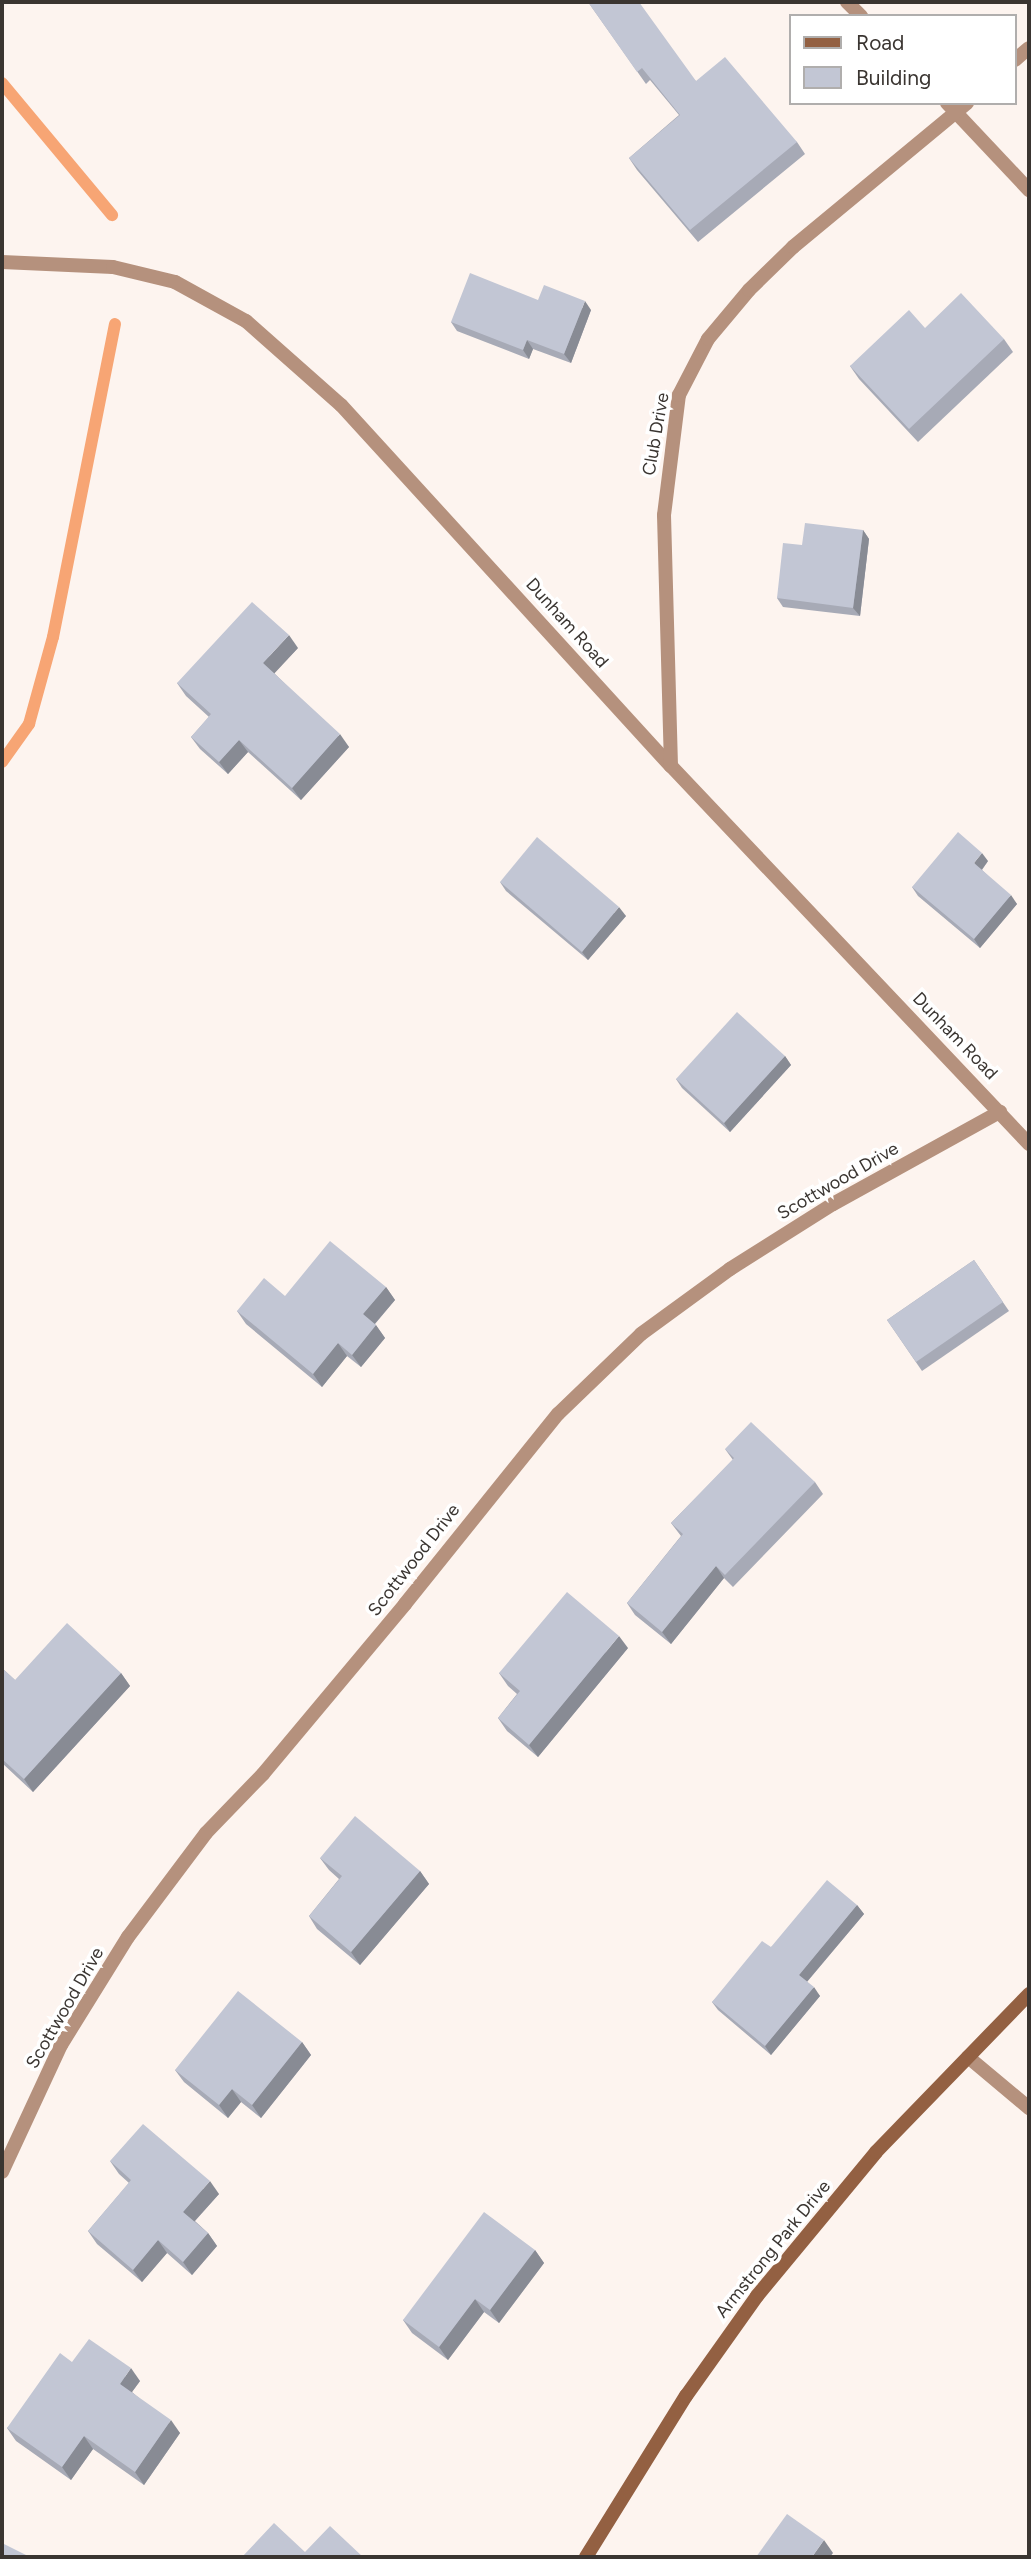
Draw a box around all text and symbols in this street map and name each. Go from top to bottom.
legend [790,14,1017,105]
text: Road [856,30,904,55]
text: Building [856,65,931,90]
street label: Club Drive [638,391,674,477]
street label: Dunham Road [521,574,613,672]
street label: Dunham Road [908,988,1002,1084]
street label: Scottwood Drive [774,1138,902,1224]
street label: Scottwood Drive [364,1500,464,1620]
street label: Scottwood Drive [22,1944,108,2072]
street label: Armstrong Park Drive [711,2176,835,2322]

